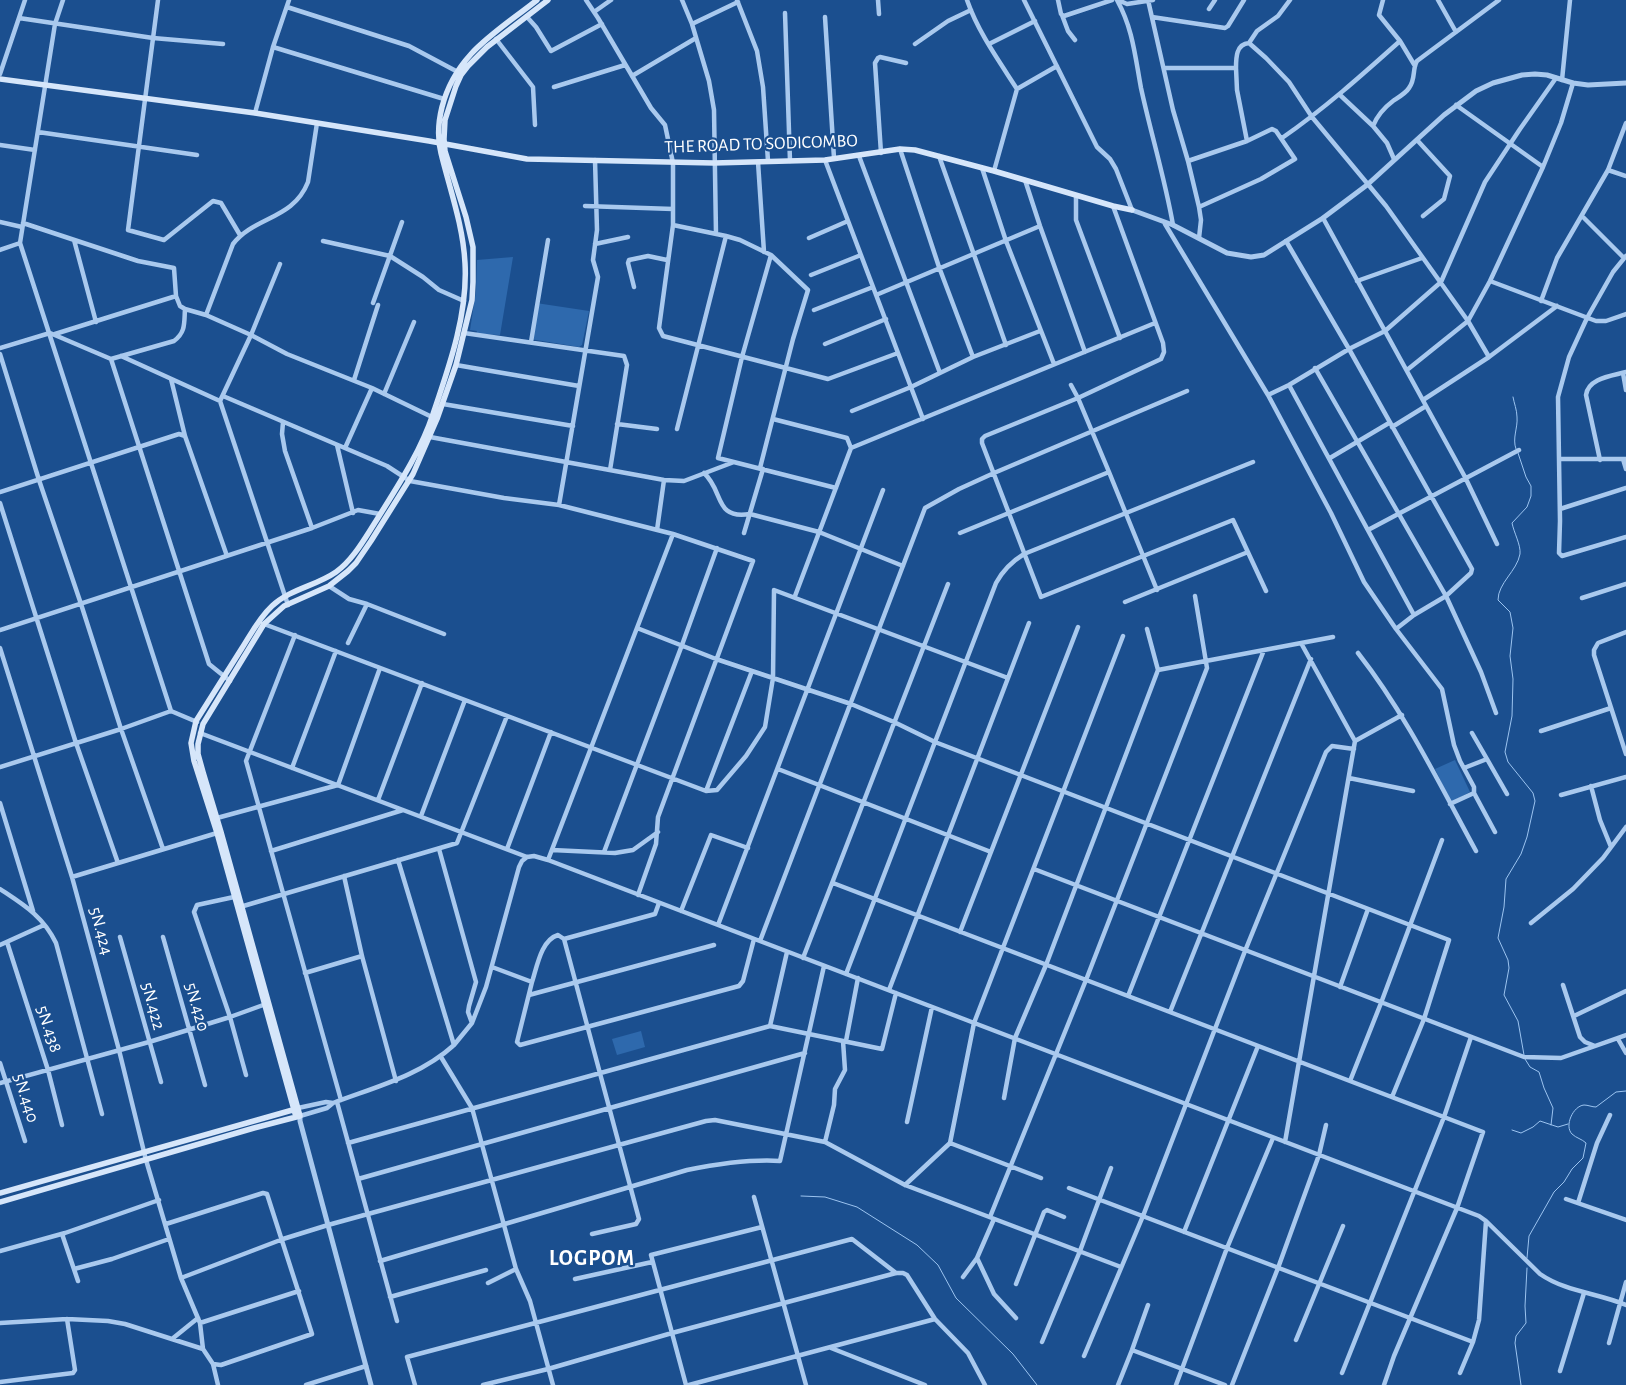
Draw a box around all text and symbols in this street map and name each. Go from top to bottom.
street label: THE ROAD TO SODICOMBO [664,130,858,158]
street label: 5N.424 [84,905,118,957]
street label: 5N.422 [136,980,170,1032]
street label: 5N.420 [180,980,214,1034]
street label: 5N.438 [31,1003,67,1055]
street label: 5N.440 [8,1071,44,1125]
district label: LOGPOM [548,1245,636,1271]

